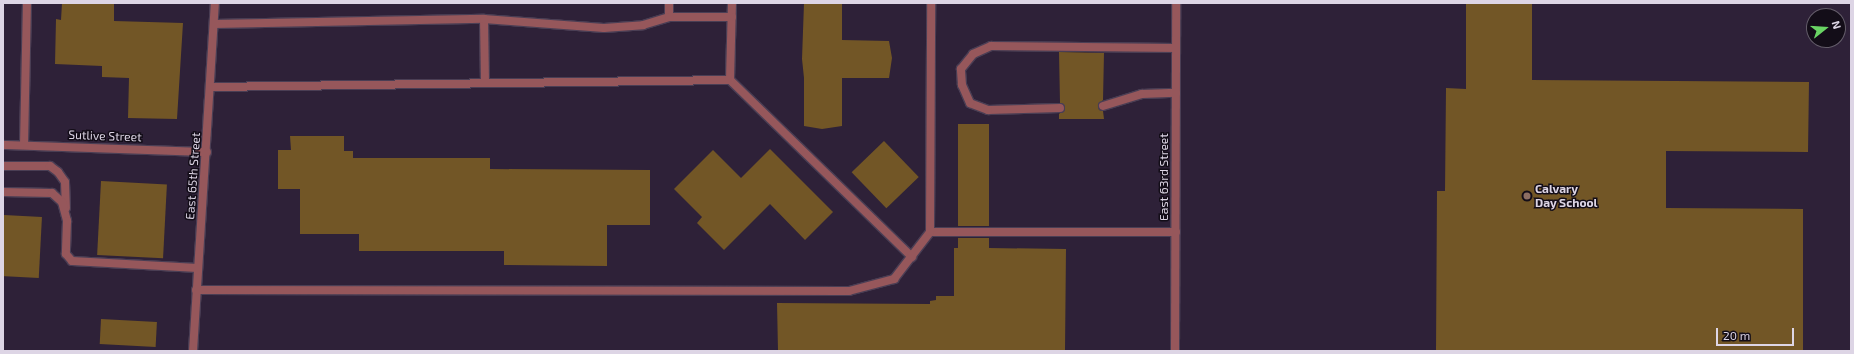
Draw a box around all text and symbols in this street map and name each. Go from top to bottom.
north arrow [1806,8,1846,48]
text: N [1830,19,1844,30]
street label: Sutlive Street [68,128,142,144]
street label: East 65th Street [183,132,203,220]
street label: East 63rd Street [1157,133,1171,221]
place label: Calvary Day School [1535,182,1598,210]
marker: Calvary Day School [1522,191,1532,201]
scale bar [1718,320,1796,346]
text: 20 m [1723,328,1750,342]

